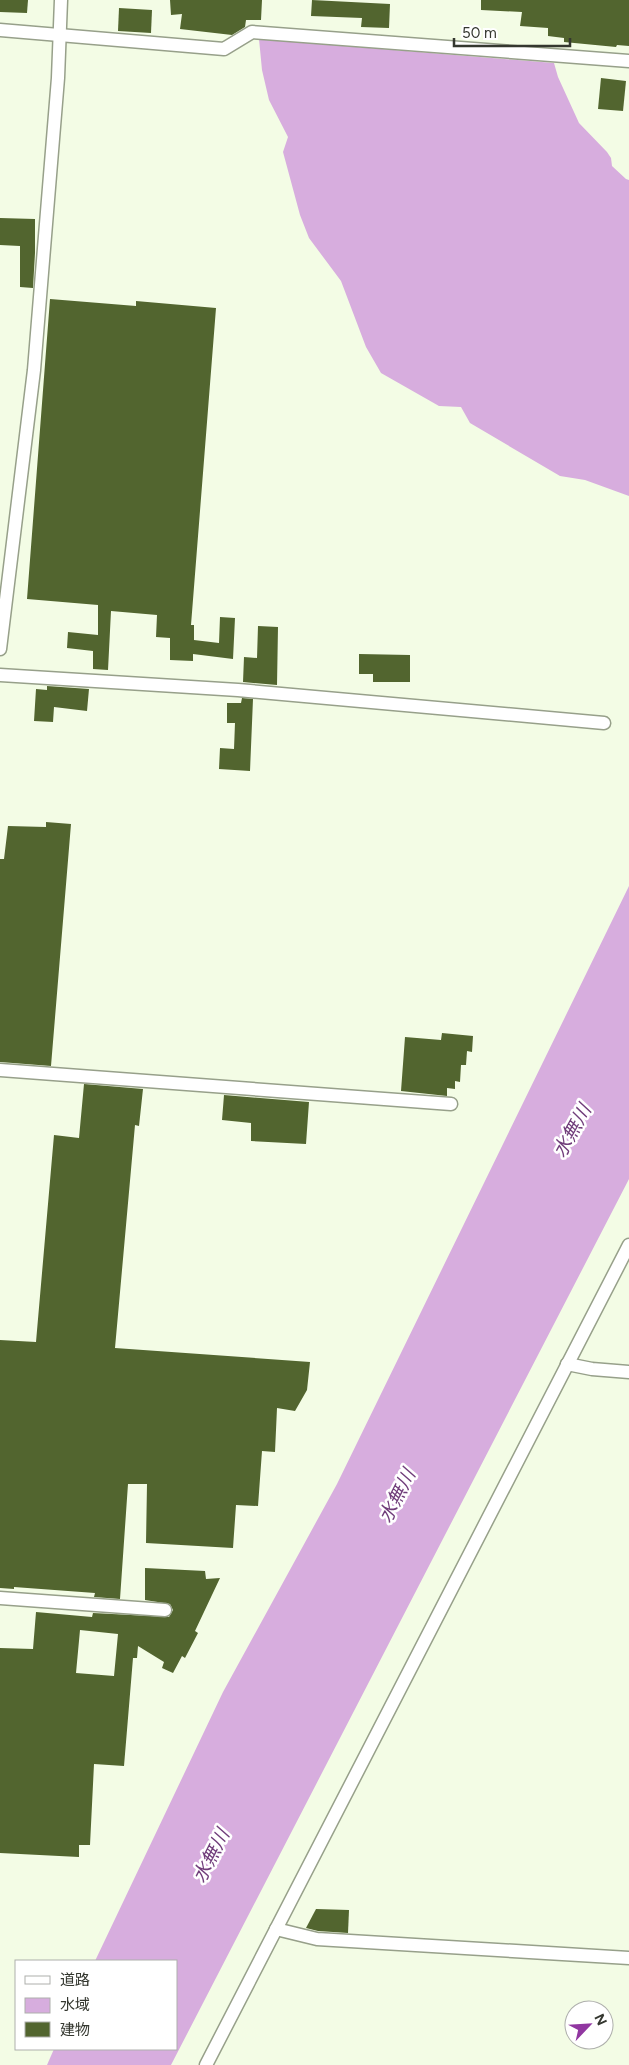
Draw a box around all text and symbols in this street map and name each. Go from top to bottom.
scale bar [454,15,570,47]
text: 50 m [462,24,497,42]
water label: 水無川 [548,1099,597,1162]
water label: 水無川 [374,1464,421,1527]
water label: 水無川 [188,1824,235,1887]
legend [15,1960,178,2050]
text: 道路 [60,1971,90,1989]
text: 水域 [60,1996,90,2014]
north arrow [564,2000,614,2050]
text: N [590,2011,610,2028]
text: 建物 [60,2021,90,2039]

